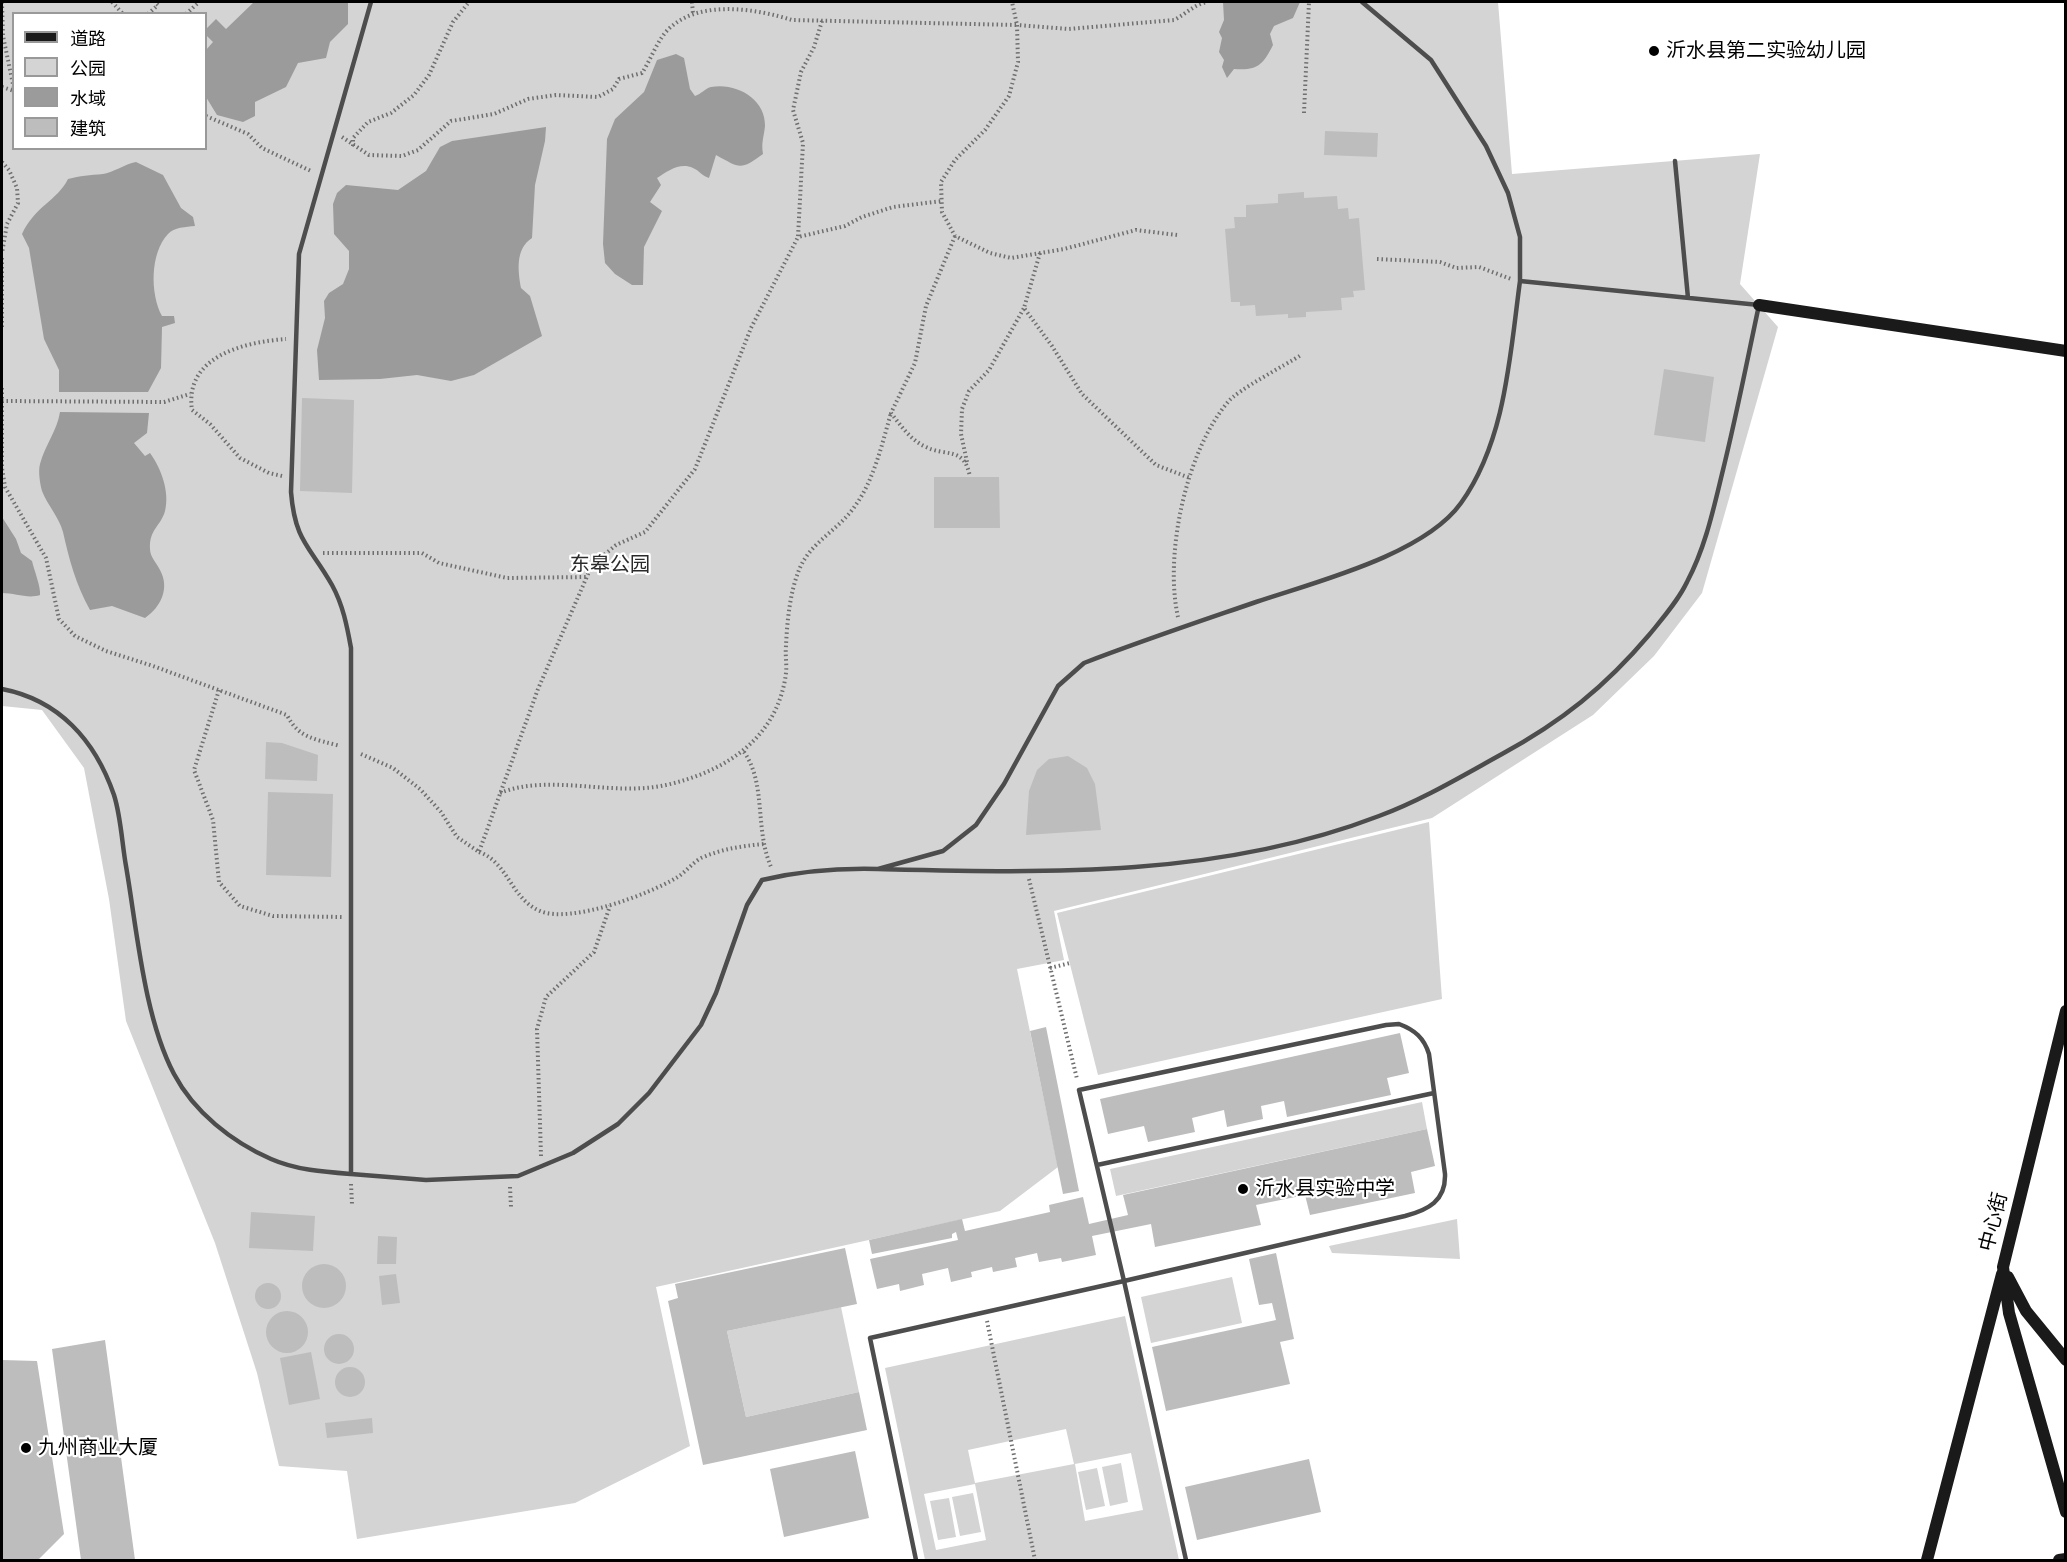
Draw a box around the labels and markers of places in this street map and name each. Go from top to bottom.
place label: 沂水县第二实验幼儿园 [1666,39,1866,63]
marker: 沂水县第二实验幼儿园 [1647,44,1661,58]
place label: 沂水县实验中学 [1255,1177,1395,1201]
marker: 沂水县实验中学 [1236,1182,1250,1196]
place label: 九州商业大厦 [38,1436,158,1460]
marker: 九州商业大厦 [19,1441,33,1455]

